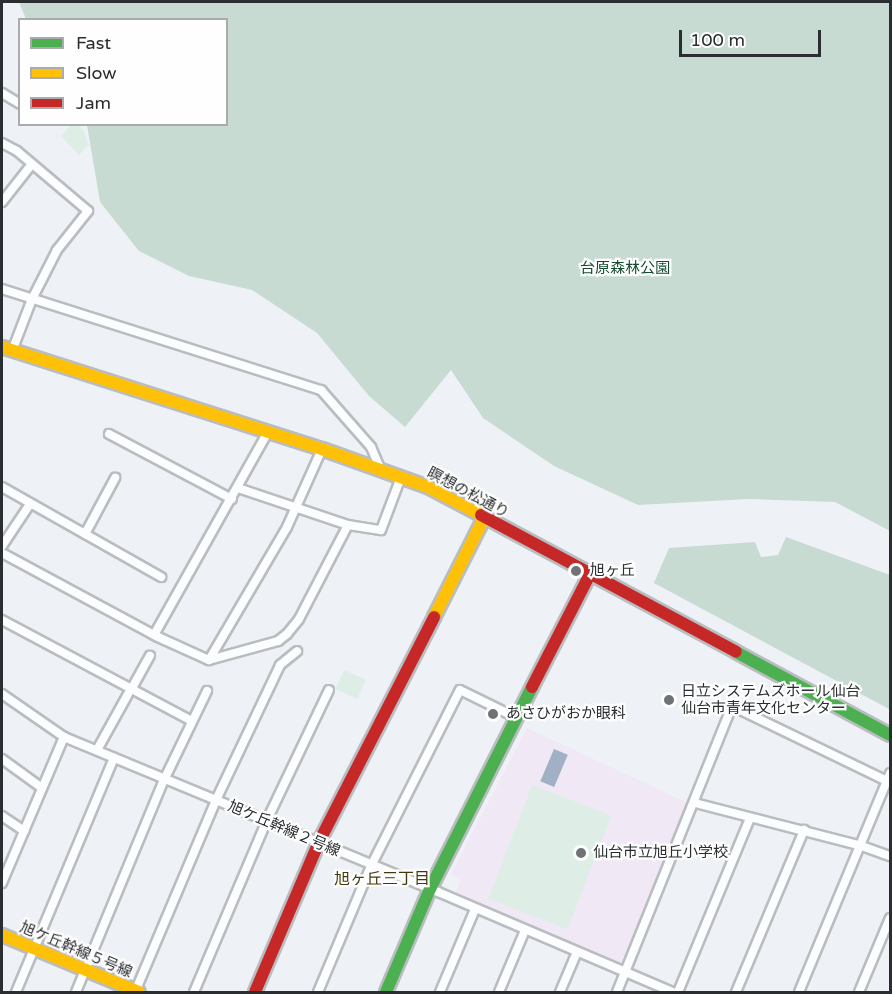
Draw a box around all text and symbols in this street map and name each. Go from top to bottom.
legend [18,18,228,126]
scale bar [682,18,824,56]
text: 100 m [690,29,745,51]
text: Fast [76,32,111,54]
text: Slow [76,62,117,84]
text: Jam [76,92,111,114]
park label: 台原森林公園 [580,260,670,278]
street label: 瞑想の松通り [424,464,512,522]
marker: 旭ヶ丘 [567,562,585,580]
place label: 旭ヶ丘 [590,562,635,580]
place label: 日立システムズホール仙台 仙台市青年文化センター [681,682,861,717]
marker: 日立システムズホール仙台 仙台市青年文化センター [662,693,676,707]
marker: あさひがおか眼科 [484,705,502,723]
place label: あさひがおか眼科 [506,705,626,723]
street label: 旭ケ丘幹線２号線 [225,797,343,861]
place label: 仙台市立旭丘小学校 [593,844,728,862]
marker: 仙台市立旭丘小学校 [574,846,588,860]
district label: 旭ヶ丘三丁目 [334,869,430,889]
street label: 旭ケ丘幹線５号線 [17,918,135,982]

